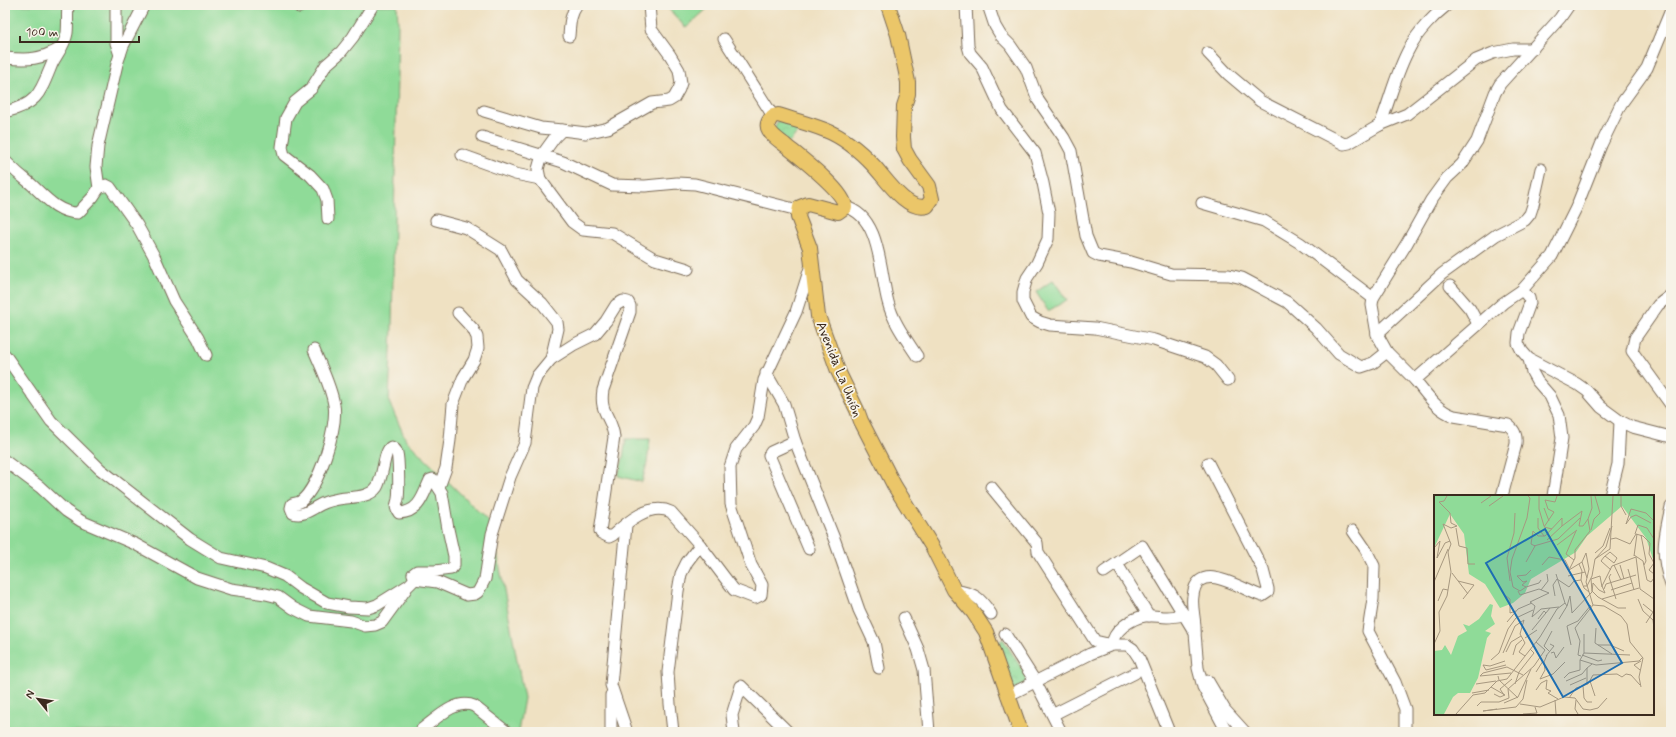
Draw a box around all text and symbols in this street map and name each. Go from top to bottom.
scale bar [20,18,139,44]
text: 100 m [26,25,58,41]
street label: Avenida La Unión [812,319,866,420]
inset map [1434,495,1654,715]
north arrow [18,679,58,719]
text: N [22,688,38,701]

